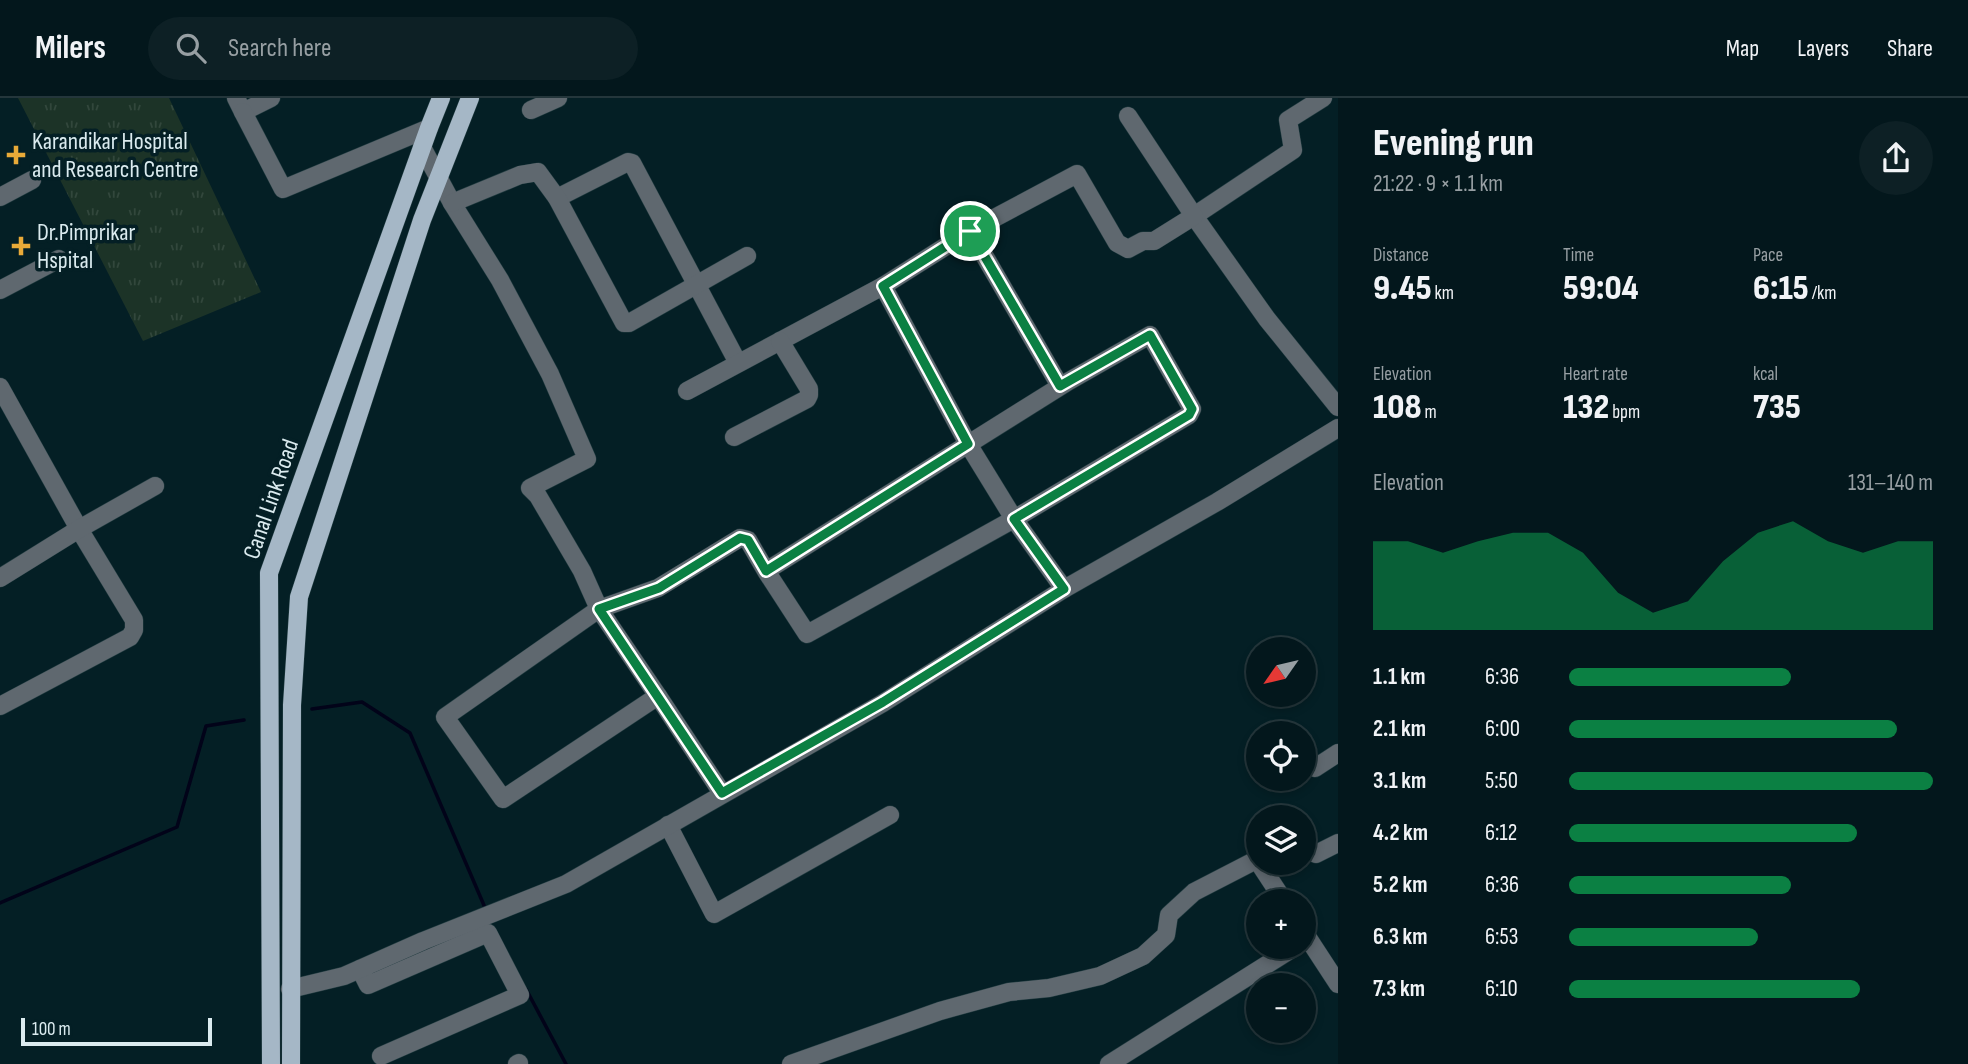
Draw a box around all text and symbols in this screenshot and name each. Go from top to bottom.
search box [148,17,638,80]
text: Milers [35,28,106,68]
icon: search [172,29,210,67]
text: Search here [228,33,331,64]
text: Map [1726,34,1759,63]
text: Layers [1797,34,1849,63]
text: Share [1887,34,1933,63]
text: Evening run [1373,121,1534,166]
button: share [1859,121,1933,195]
place label: Karandikar Hospital and Research Centre [32,127,198,184]
marker: Karandikar Hospital and Research Centre [6,145,26,165]
text: 21:22 · 9 × 1.1 km [1373,170,1503,198]
pin [940,201,1000,261]
icon: arrive [951,212,989,250]
place label: Dr.Pimprikar Hspital [37,218,136,275]
marker: Dr.Pimprikar Hspital [11,236,31,256]
text: Distance [1373,244,1429,267]
text: Time [1563,244,1594,267]
text: Pace [1753,244,1783,267]
text: 9.45 [1373,267,1432,310]
text: 59:04 [1563,267,1639,310]
text: 6:15 [1753,267,1809,310]
text: km [1432,282,1454,305]
text: /km [1809,282,1837,305]
text: Elevation [1373,363,1432,386]
text: Heart rate [1563,363,1628,386]
text: kcal [1753,363,1778,386]
text: 108 [1373,386,1422,429]
text: 132 [1563,386,1609,429]
text: 735 [1753,386,1801,429]
text: m [1422,401,1437,424]
text: bpm [1609,401,1640,424]
street label: Canal Link Road [237,435,305,563]
text: Elevation [1373,469,1444,497]
text: 131–140 m [1848,469,1933,497]
north arrow [1246,637,1316,707]
map controls [1246,637,1316,1043]
text: 1.1 km [1373,663,1426,691]
text: 6:36 [1485,663,1519,691]
text: 2.1 km [1373,715,1426,743]
text: 6:00 [1485,715,1520,743]
button: locate [1246,721,1316,791]
text: 3.1 km [1373,767,1426,795]
text: 5:50 [1485,767,1518,795]
button: layers [1246,805,1316,875]
text: 4.2 km [1373,819,1428,847]
text: 6:12 [1485,819,1517,847]
text: 5.2 km [1373,871,1427,899]
text: 6:36 [1485,871,1519,899]
button: + [1246,889,1316,959]
text: 6.3 km [1373,923,1428,951]
text: 6:53 [1485,923,1518,951]
button: − [1246,973,1316,1043]
text: 7.3 km [1373,975,1425,1003]
text: 6:10 [1485,975,1518,1003]
scale bar [21,1015,212,1047]
text: 100 m [32,1018,71,1041]

